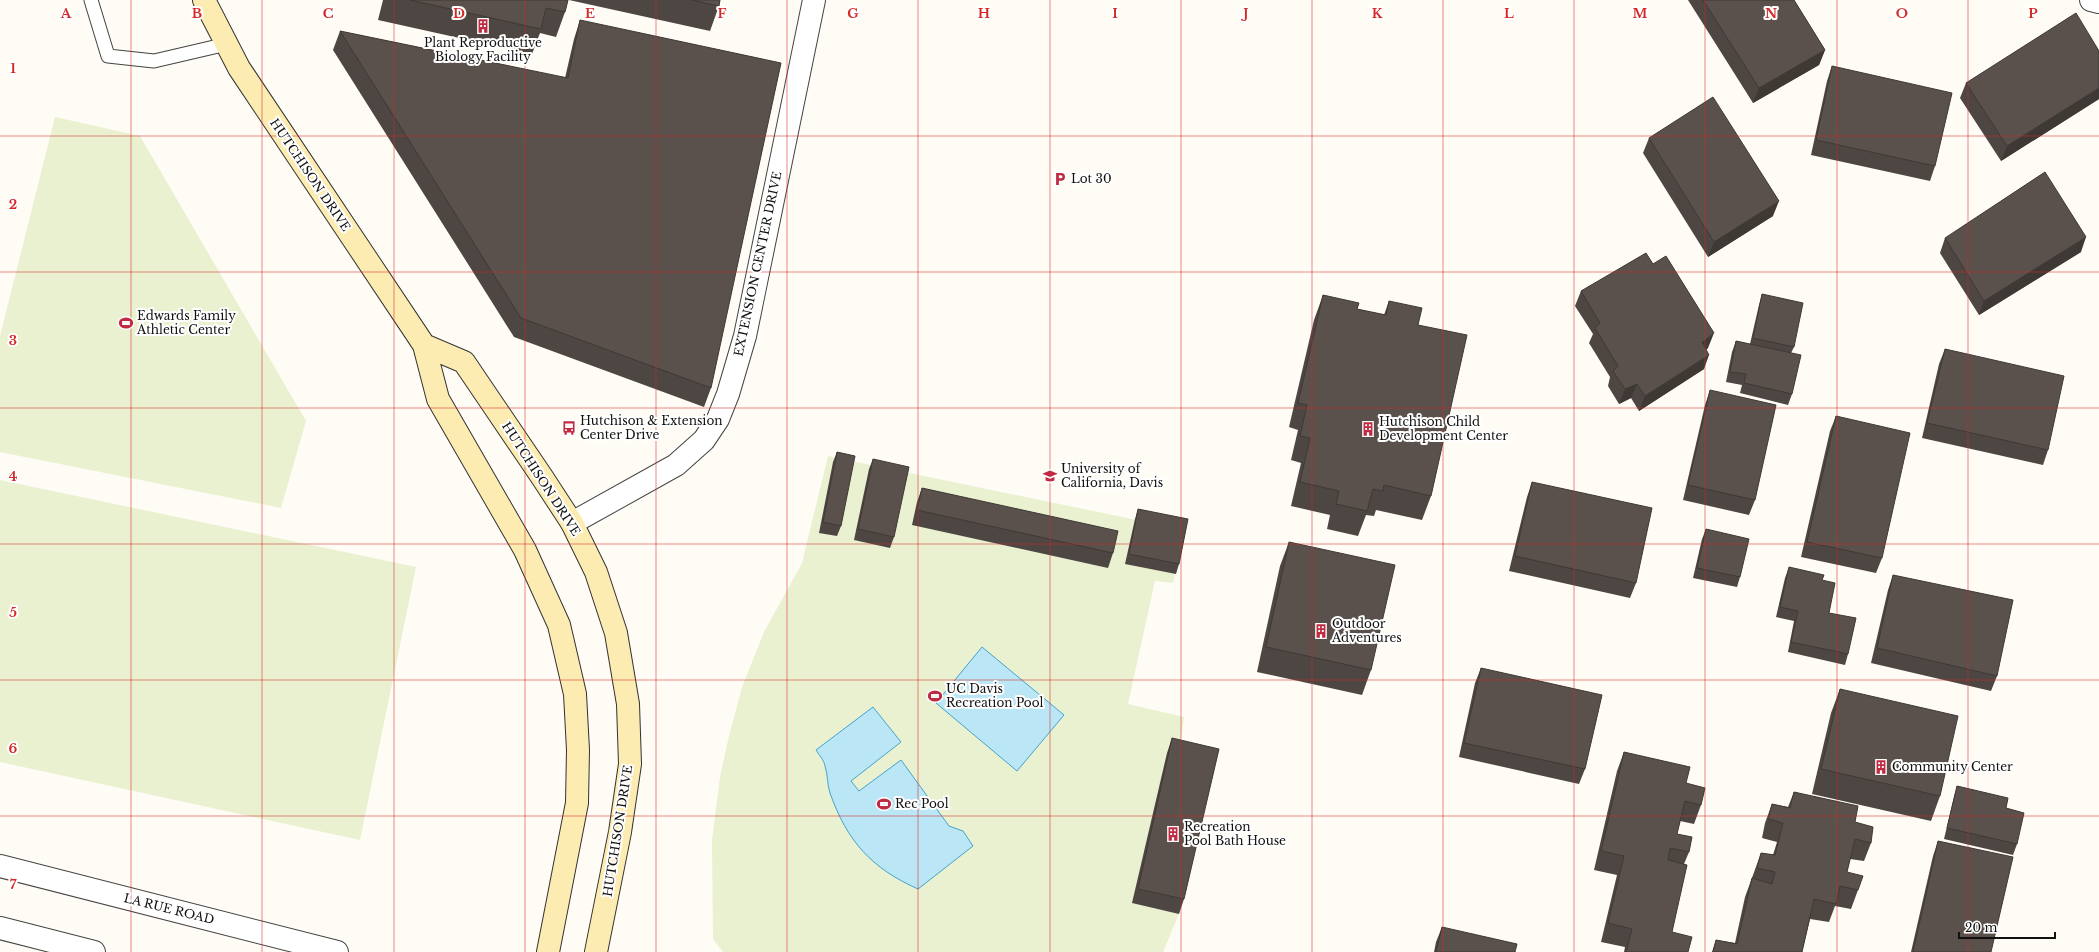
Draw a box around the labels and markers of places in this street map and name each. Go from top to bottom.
building icon: Plant Reproductive Biology Facility [475,18,491,34]
place label: Plant Reproductive Biology Facility [424,35,542,64]
parking icon: Lot 30 [1052,171,1068,187]
place label: Lot 30 [1071,171,1112,186]
place label: Edwards Family Athletic Center [136,308,236,337]
sports icon: Edwards Family Athletic Center [118,315,134,331]
place label: Hutchison & Extension Center Drive [580,413,723,442]
place label: Hutchison Child Development Center [1379,414,1508,443]
bus stop icon: Hutchison & Extension Center Drive [561,420,577,436]
building icon: Hutchison Child Development Center [1360,421,1376,437]
place label: University of California, Davis [1061,461,1163,490]
school or university icon: University of California, Davis [1042,468,1058,484]
place label: Outdoor Adventures [1331,616,1402,645]
building icon: Outdoor Adventures [1313,623,1329,639]
place label: UC Davis Recreation Pool [946,681,1044,710]
sports icon: UC Davis Recreation Pool [927,688,943,704]
building icon: Community Center [1873,759,1889,775]
place label: Community Center [1892,759,2013,774]
sports icon: Rec Pool [876,796,892,812]
place label: Rec Pool [895,796,949,811]
place label: Recreation Pool Bath House [1184,819,1286,848]
building icon: Recreation Pool Bath House [1165,826,1181,842]

